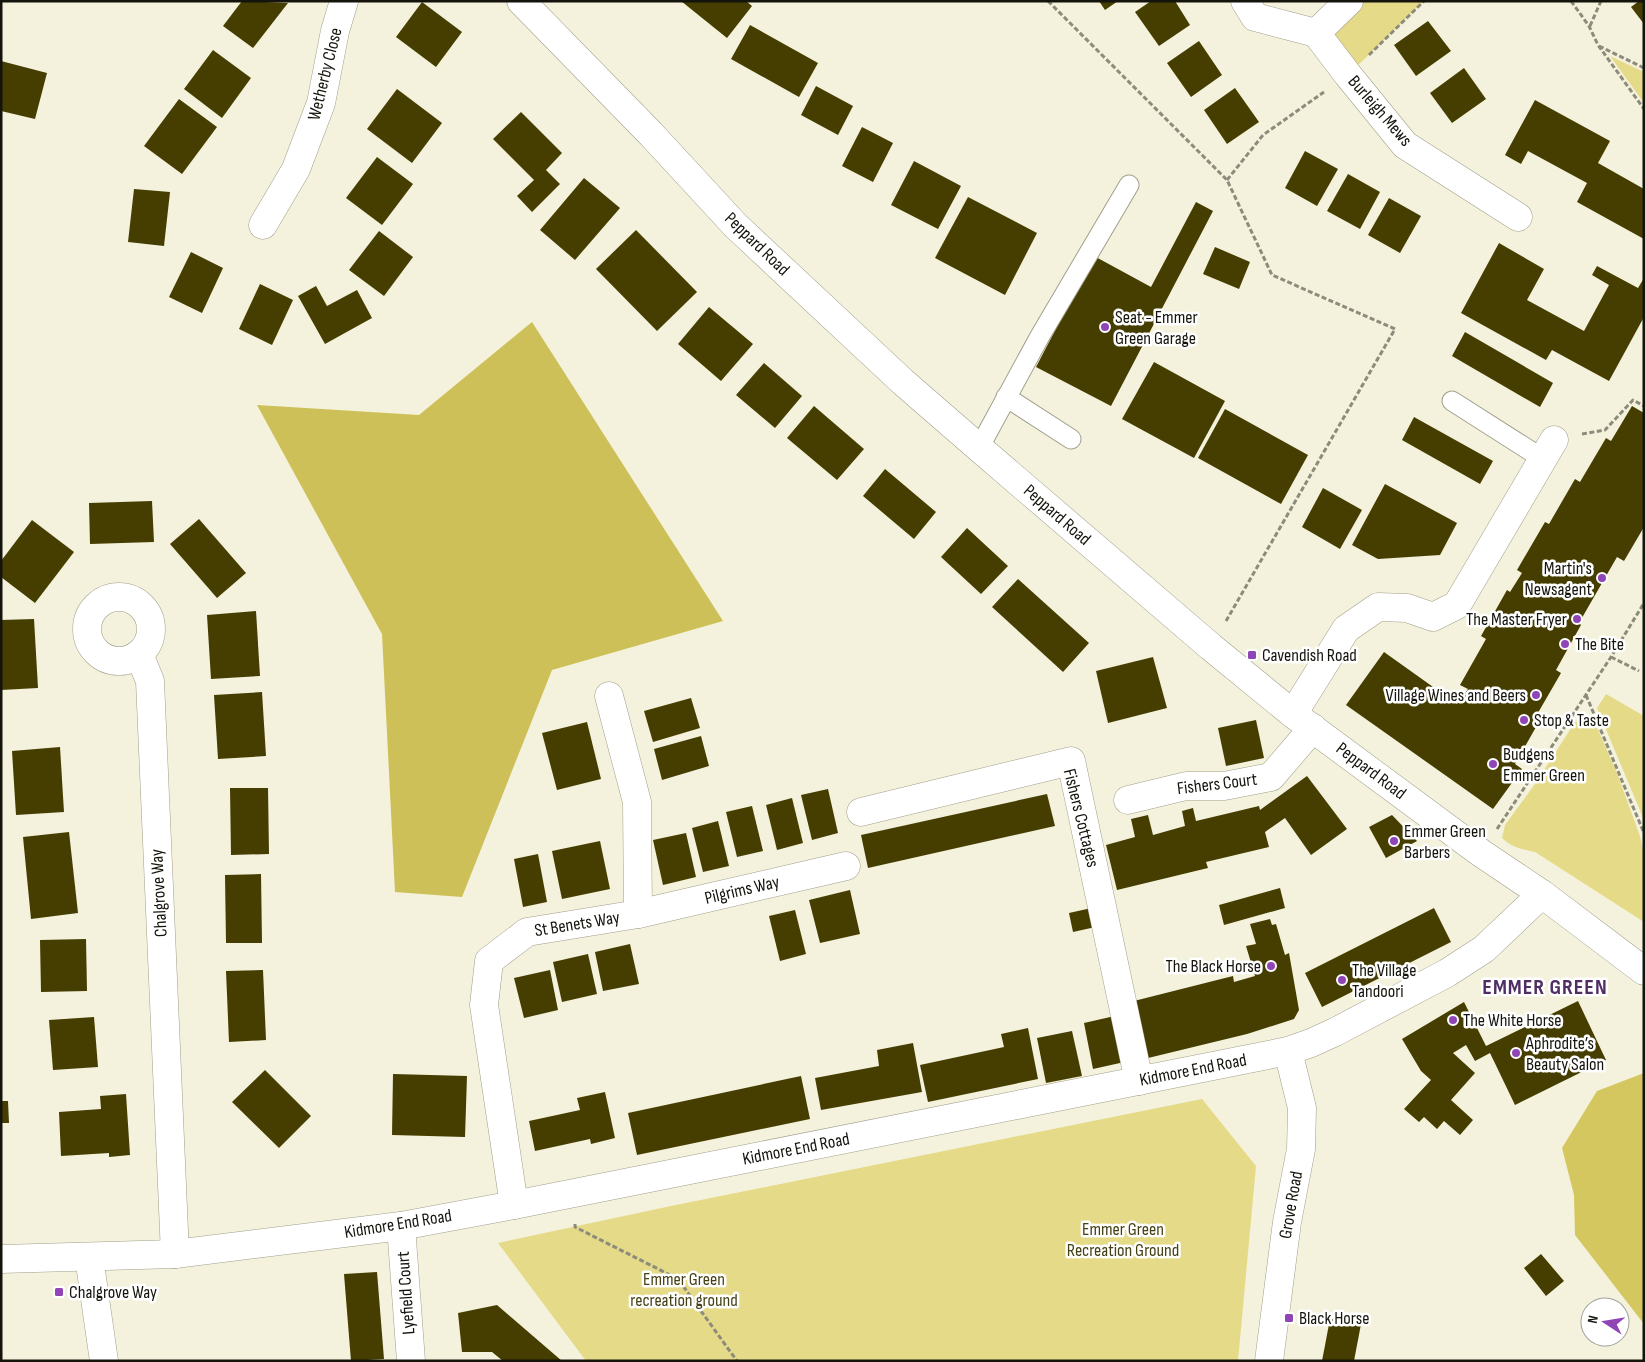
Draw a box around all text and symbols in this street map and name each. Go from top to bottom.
street label: Wetherby Close [303,26,347,122]
street label: Burleigh Mews [1344,71,1416,151]
street label: Peppard Road [720,208,794,280]
place label: Seat - Emmer Green Garage [1115,307,1198,349]
marker: Seat - Emmer Green Garage [1099,321,1111,333]
street label: Peppard Road [1019,480,1095,550]
place label: Martin's Newsagent [1525,558,1593,600]
marker: Martin's Newsagent [1596,572,1608,584]
place label: The Master Fryer [1466,609,1567,630]
marker: The Master Fryer [1571,613,1583,625]
place label: The Bite [1575,634,1624,655]
marker: The Bite [1559,638,1571,650]
place label: Cavendish Road [1262,645,1357,666]
marker: Cavendish Road [1246,649,1258,661]
place label: Village Wines and Beers [1386,685,1526,706]
marker: Village Wines and Beers [1530,689,1542,701]
place label: Stop & Taste [1534,710,1609,731]
marker: Stop & Taste [1518,714,1530,726]
street label: Peppard Road [1332,738,1410,804]
place label: Budgens Emmer Green [1503,744,1585,786]
marker: Budgens Emmer Green [1487,758,1499,770]
street label: Fishers Cottages [1059,767,1103,869]
street label: Fishers Court [1176,769,1259,799]
place label: Emmer Green Barbers [1404,821,1486,863]
marker: Emmer Green Barbers [1388,835,1400,847]
street label: Chalgrove Way [146,848,172,937]
street label: Pilgrims Way [703,871,781,909]
street label: St Benets Way [533,907,621,941]
place label: The Black Horse [1166,956,1261,977]
marker: The Black Horse [1265,960,1277,972]
place label: The Village Tandoori [1352,960,1416,1002]
marker: The Village Tandoori [1336,974,1348,986]
district label: EMMER GREEN [1482,974,1608,1001]
place label: The White Horse [1463,1010,1561,1031]
marker: The White Horse [1447,1014,1459,1026]
place label: Aphrodite’s Beauty Salon [1525,1033,1604,1075]
marker: Aphrodite’s Beauty Salon [1510,1047,1522,1059]
street label: Kidmore End Road [1138,1049,1248,1091]
street label: Kidmore End Road [741,1128,851,1170]
street label: Grove Road [1275,1170,1307,1240]
street label: Kidmore End Road [343,1205,453,1243]
park label: Emmer Green Recreation Ground [1067,1219,1179,1261]
street label: Lyefield Court [393,1250,419,1335]
park label: Emmer Green recreation ground [630,1269,738,1311]
place label: Chalgrove Way [69,1282,157,1303]
marker: Chalgrove Way [53,1286,65,1298]
north arrow [1580,1297,1630,1347]
place label: Black Horse [1299,1308,1369,1329]
marker: Black Horse [1283,1312,1295,1324]
text: N [1584,1314,1602,1325]

